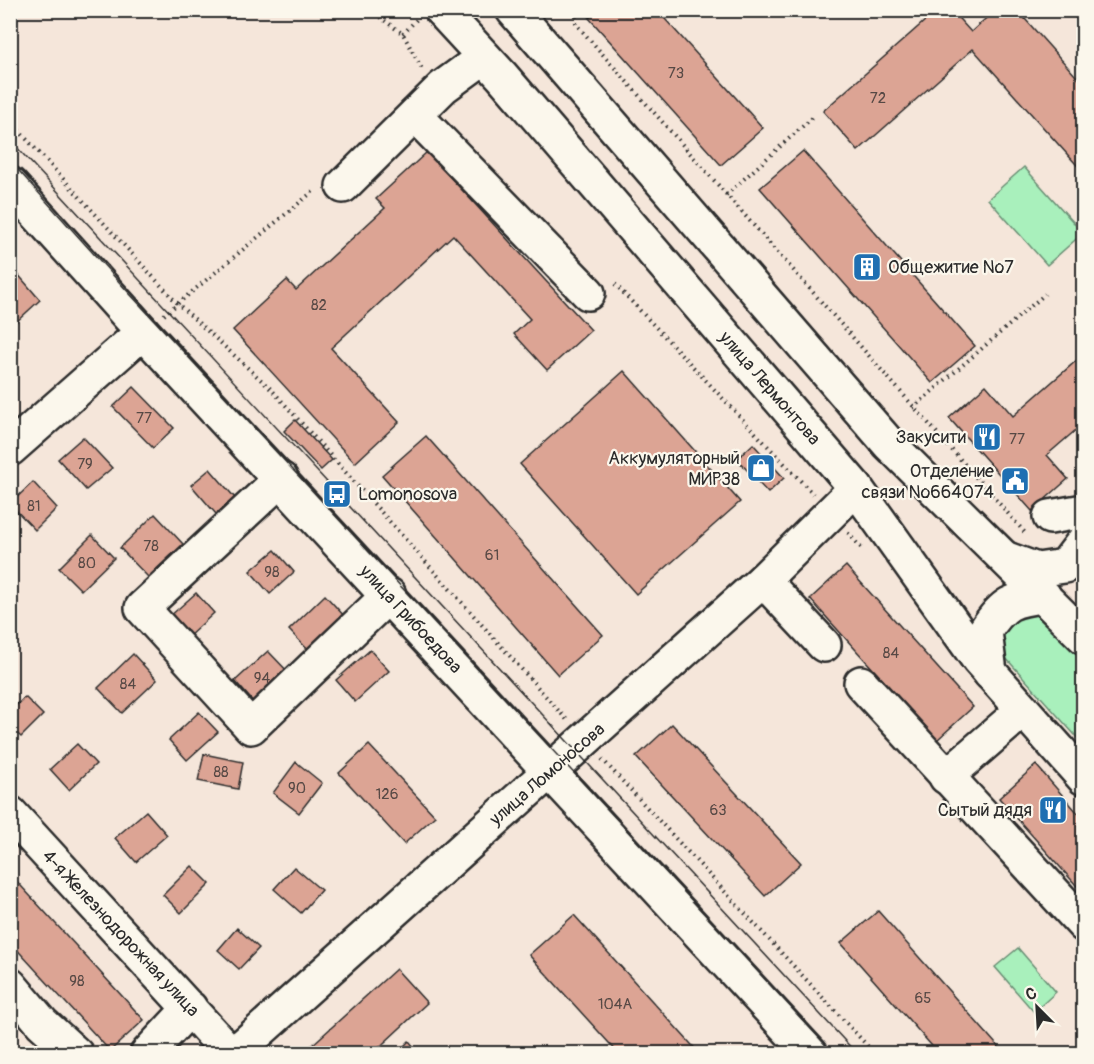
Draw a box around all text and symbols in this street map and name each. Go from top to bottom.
house number: 73 [668,64,684,83]
house number: 72 [870,89,886,108]
building icon: Общежитие №7 [851,251,883,283]
place label: Общежитие №7 [888,256,1014,279]
house number: 82 [311,296,327,315]
street label: улица Лермонтова [713,326,825,450]
house number: 77 [136,409,152,428]
restaurant icon: Закусити [971,421,1003,453]
place label: Закусити [896,426,966,449]
house number: 77 [1009,430,1025,449]
place label: Аккумуляторный МИР38 [608,447,740,491]
shop icon: Аккумуляторный МИР38 [745,452,777,484]
house number: 79 [77,455,93,474]
place label: Отделение связи №664074 [861,460,995,504]
public building icon: Отделение связи №664074 [999,465,1031,497]
bus stop icon: Lomonosova [321,478,353,510]
place label: Lomonosova [358,483,457,506]
house number: 81 [27,497,41,516]
house number: 78 [143,537,159,556]
house number: 61 [485,546,499,565]
house number: 80 [78,554,96,573]
street label: улица Грибоедова [354,559,467,679]
house number: 98 [264,563,280,582]
house number: 84 [883,644,899,663]
house number: 94 [254,669,271,688]
house number: 84 [120,675,136,694]
street label: улица Ломоносова [484,718,610,831]
house number: 88 [213,763,229,782]
house number: 90 [288,779,306,798]
house number: 126 [376,785,398,804]
restaurant icon: Сытый дядя [1037,794,1069,826]
place label: Сытый дядя [938,799,1032,822]
house number: 63 [709,801,727,820]
street label: 4-я Железнодорожная улица [37,845,204,1022]
house number: 98 [69,972,85,991]
north arrow [1007,977,1067,1037]
text: С [1023,983,1040,1005]
house number: 65 [915,989,931,1008]
house number: 104А [598,995,633,1014]

